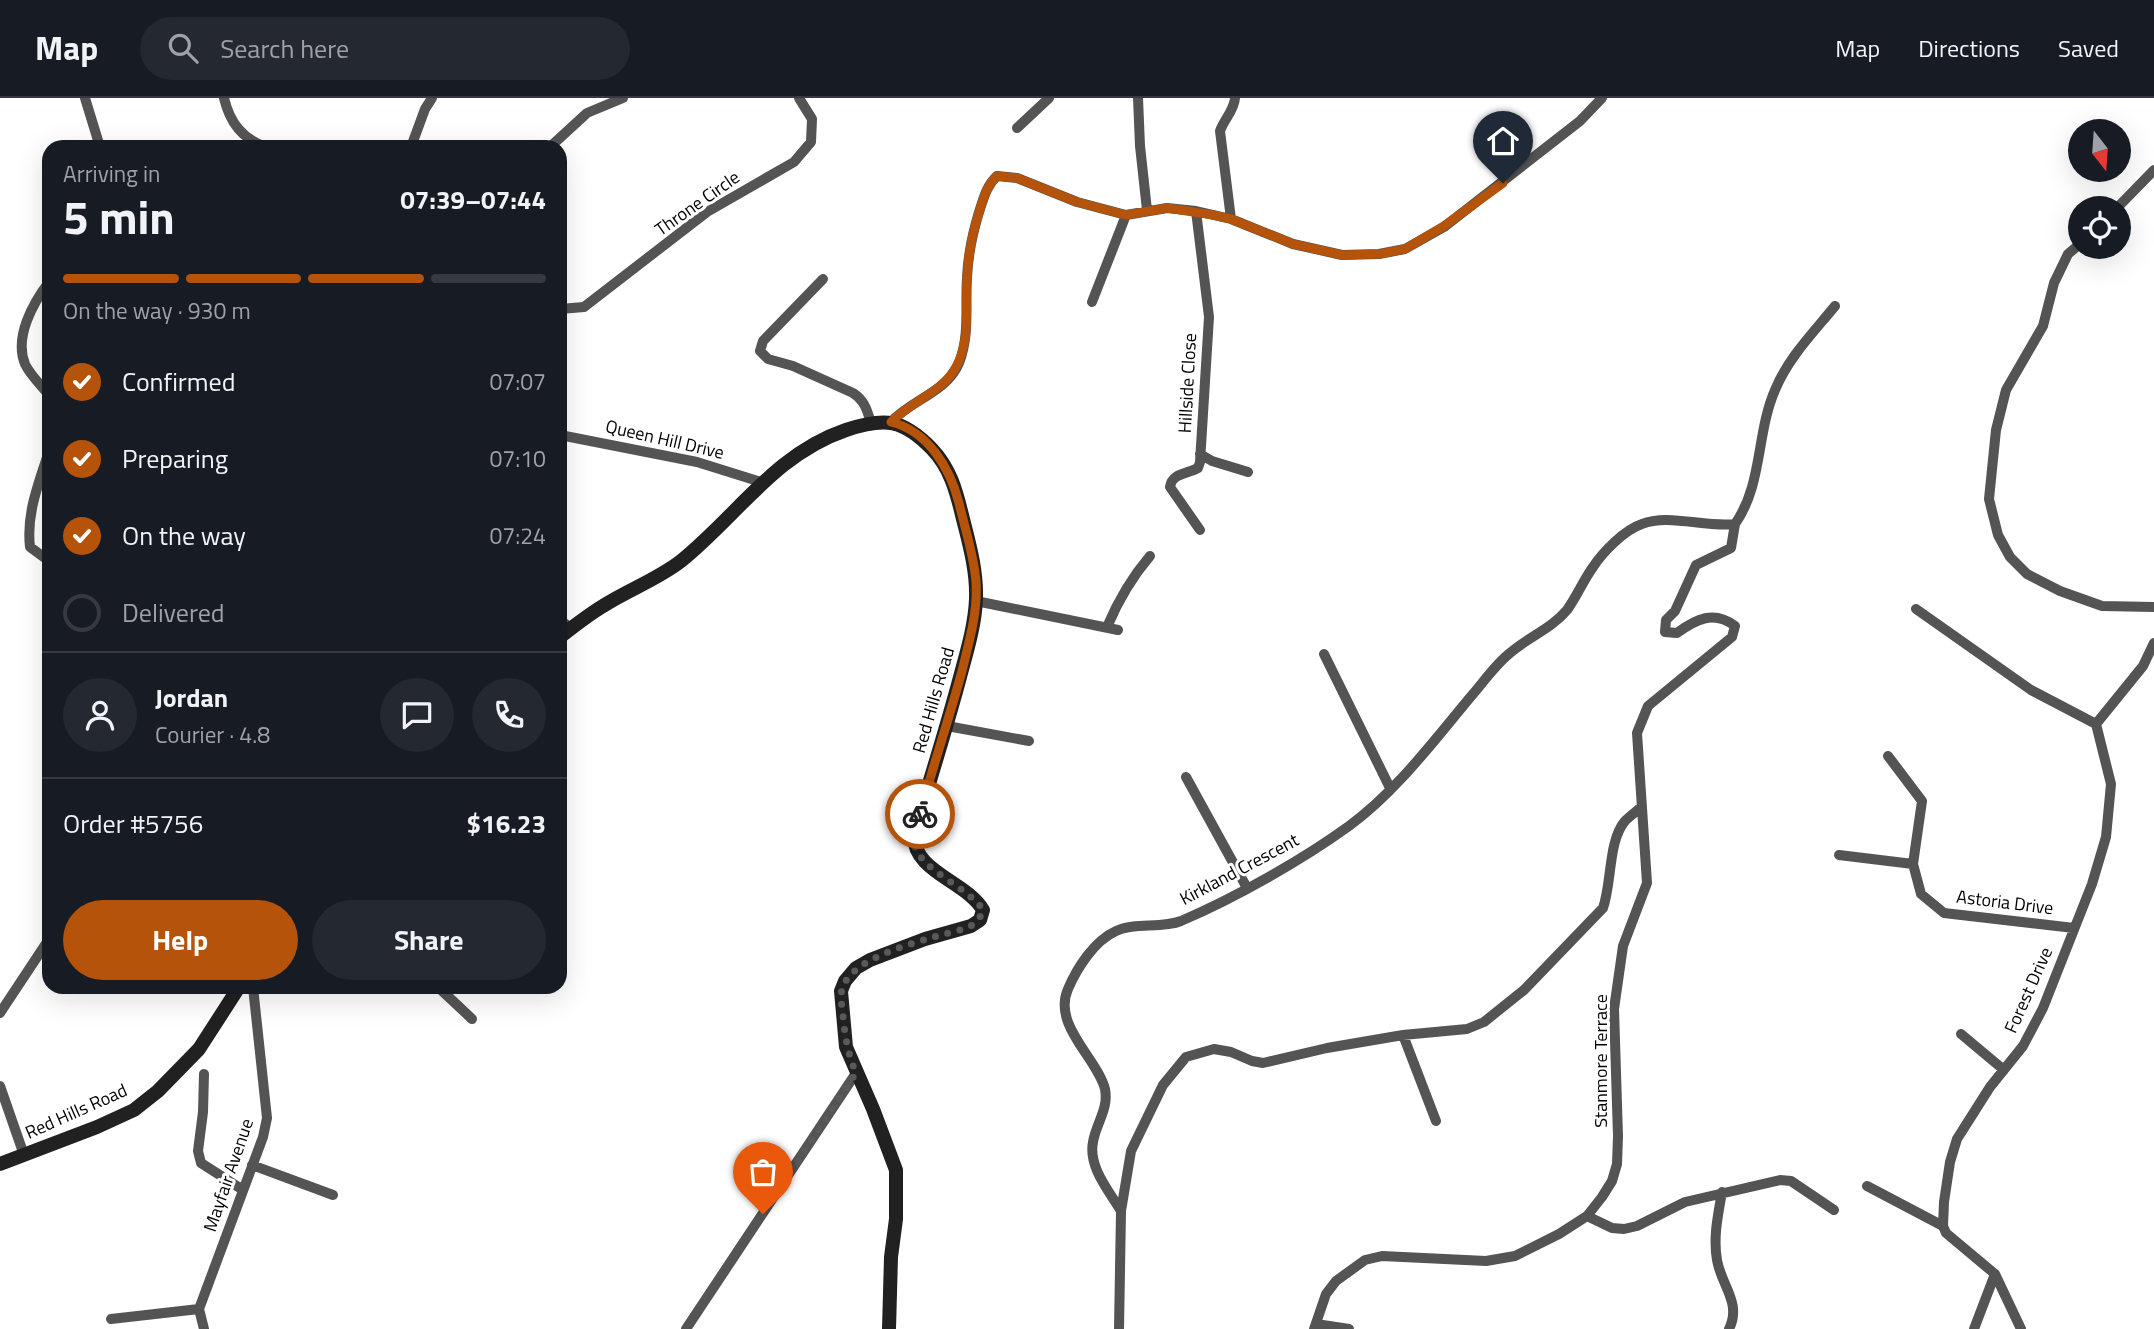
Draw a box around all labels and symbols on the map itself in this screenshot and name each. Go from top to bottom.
pin [1473,111,1533,183]
north arrow [2068,119,2132,182]
street label: Throne Circle [649,164,745,242]
street label: Hillside Close [1171,332,1203,434]
street label: Queen Hill Drive [603,412,727,466]
street label: Red Hills Road [905,644,961,756]
courier [885,779,955,849]
street label: Kirkland Crescent [1175,826,1304,912]
street label: Astoria Drive [1955,883,2055,921]
street label: Forest Drive [1997,943,2059,1037]
street label: Stanmore Terrace [1587,994,1614,1128]
street label: Red Hills Road [21,1076,131,1146]
street label: Mayfair Avenue [196,1115,260,1235]
pin [733,1142,793,1214]

